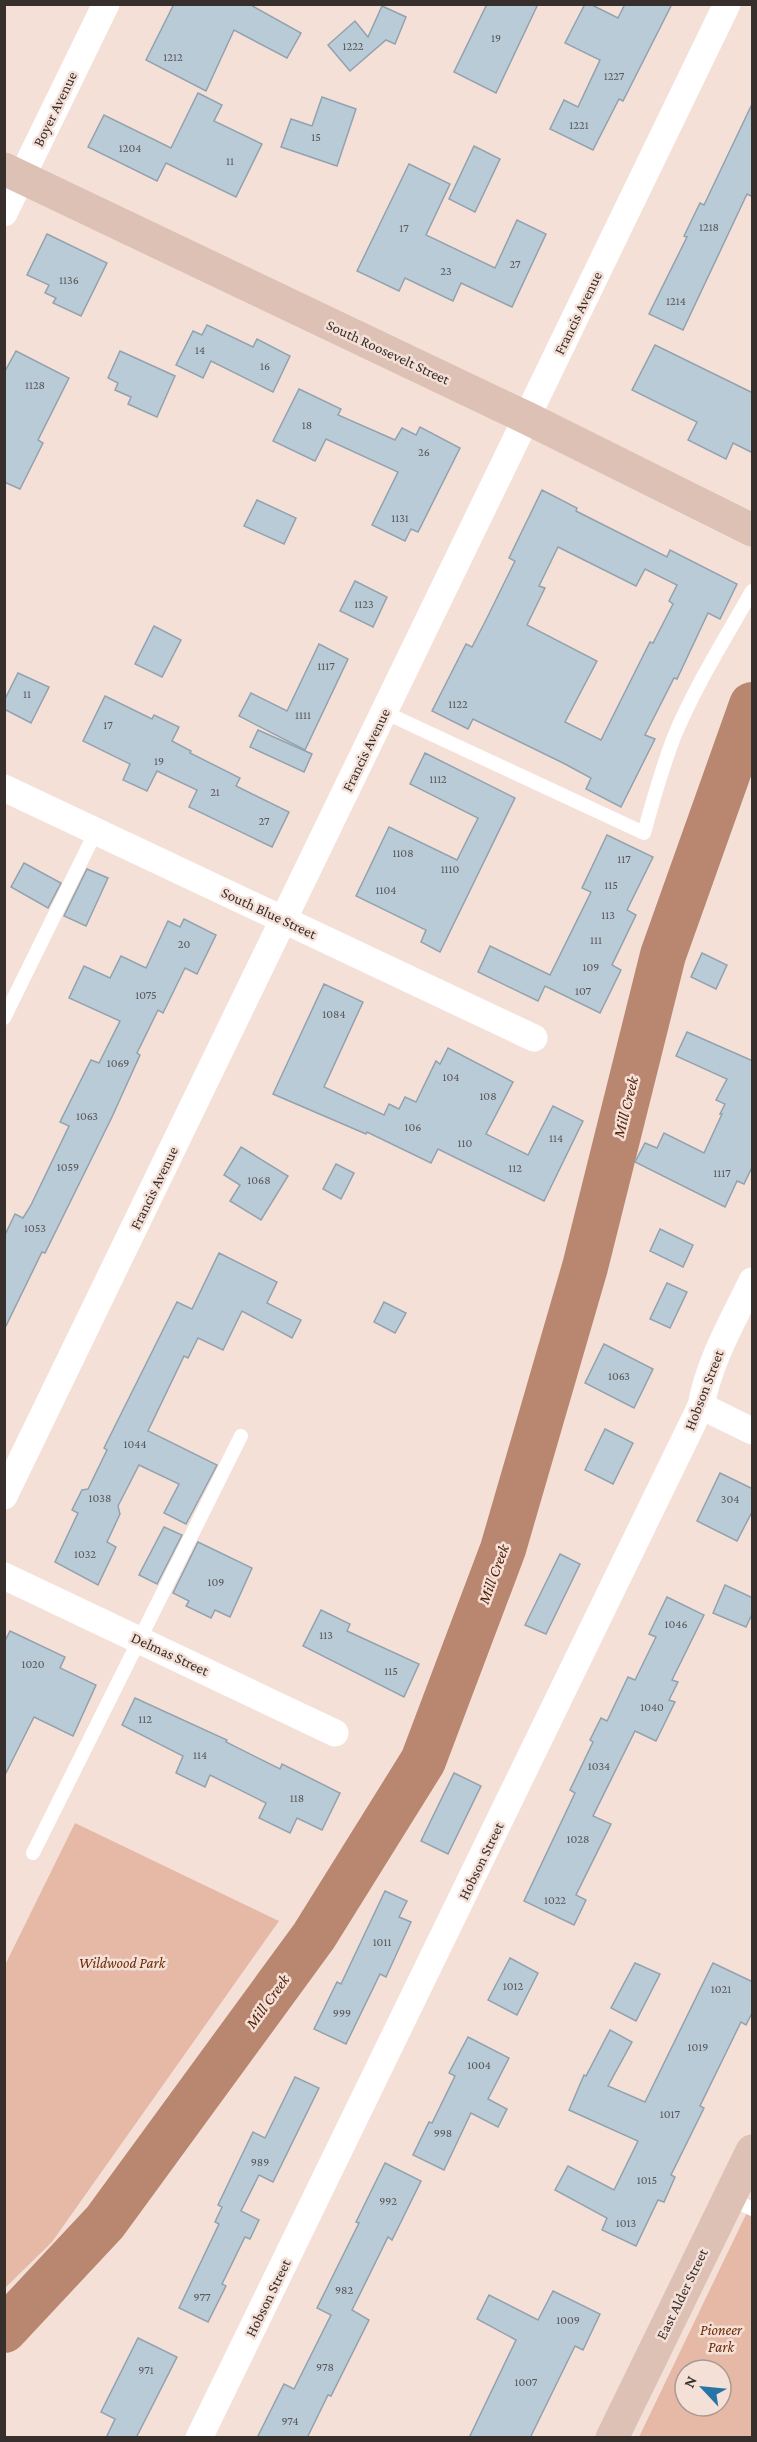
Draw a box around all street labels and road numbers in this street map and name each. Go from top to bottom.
street label: Boyer Avenue [30,69,81,149]
street label: Francis Avenue [551,269,605,357]
street label: South Roosevelt Street [324,316,453,388]
street label: Francis Avenue [339,706,393,794]
street label: South Blue Street [219,884,320,942]
street label: Francis Avenue [127,1144,181,1232]
street label: Hobson Street [681,1347,727,1432]
street label: Delmas Street [129,1629,212,1679]
street label: Hobson Street [455,1819,507,1902]
street label: East Alder Street [653,2245,711,2342]
street label: Hobson Street [242,2256,294,2339]

